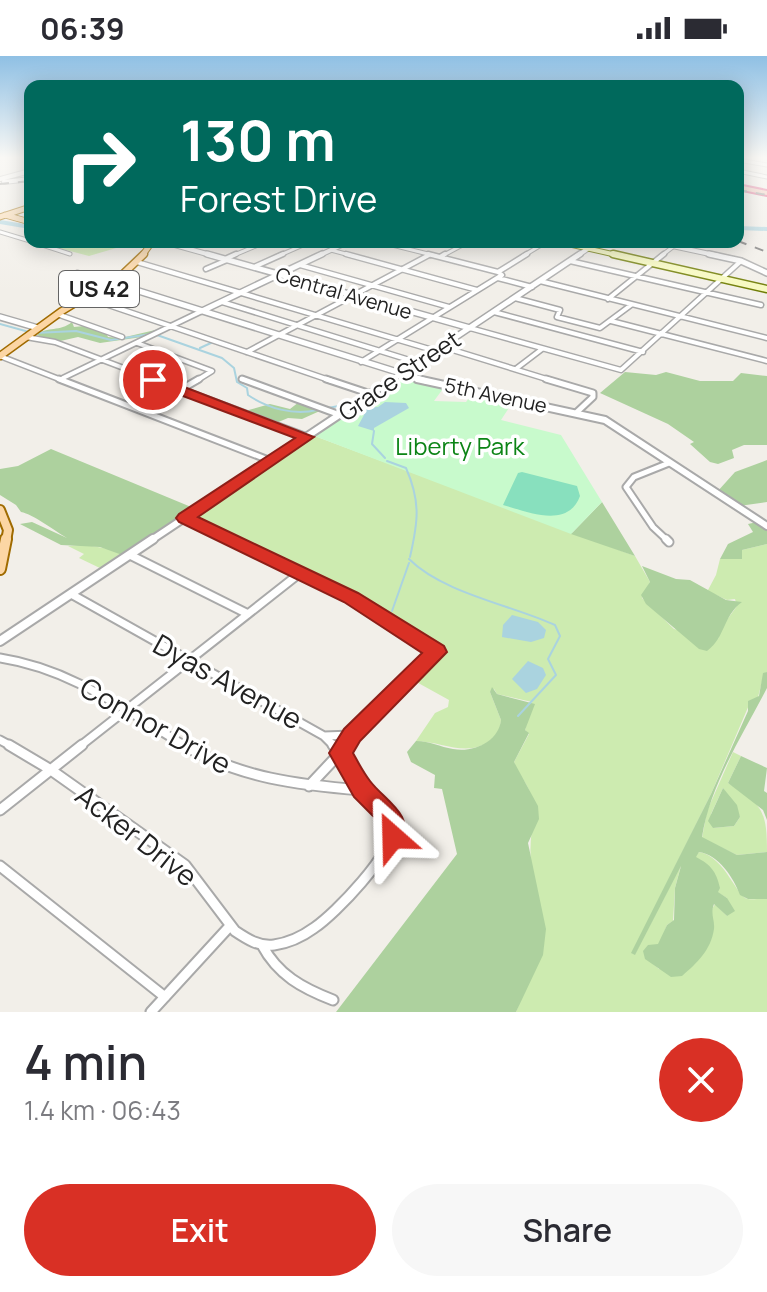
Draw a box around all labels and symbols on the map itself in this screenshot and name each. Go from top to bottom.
street label: Central Avenue [273,261,415,325]
road number: US 42 [59,271,139,307]
street label: Grace Street [331,322,467,428]
pin [119,346,187,414]
street label: 5th Avenue [442,371,550,419]
park label: Liberty Park [395,429,526,462]
street label: Dyas Avenue [147,624,309,738]
street label: Connor Drive [74,668,238,782]
street label: Acker Drive [68,776,206,894]
position arrow [351,795,435,879]

